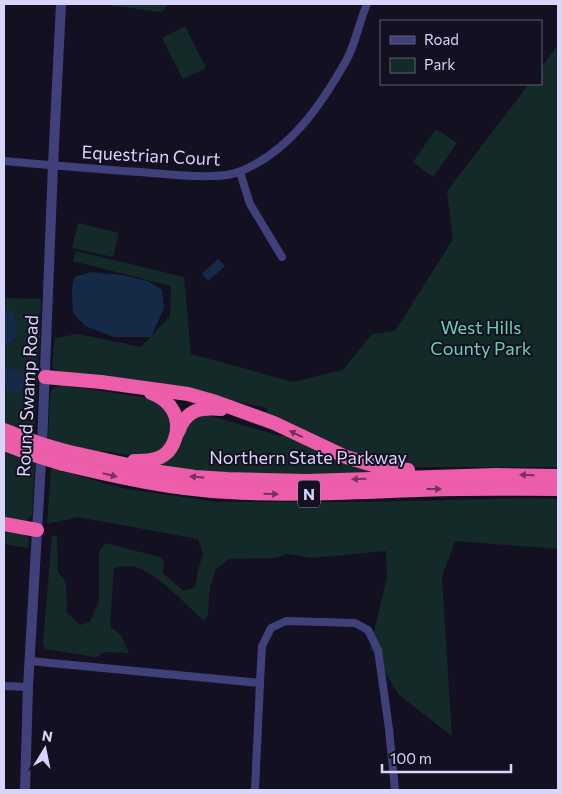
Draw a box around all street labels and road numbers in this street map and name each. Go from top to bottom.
street label: Equestrian Court [81,140,221,170]
street label: Round Swamp Road [12,314,42,477]
street label: Northern State Parkway [209,446,407,468]
road number: N [298,480,320,508]

